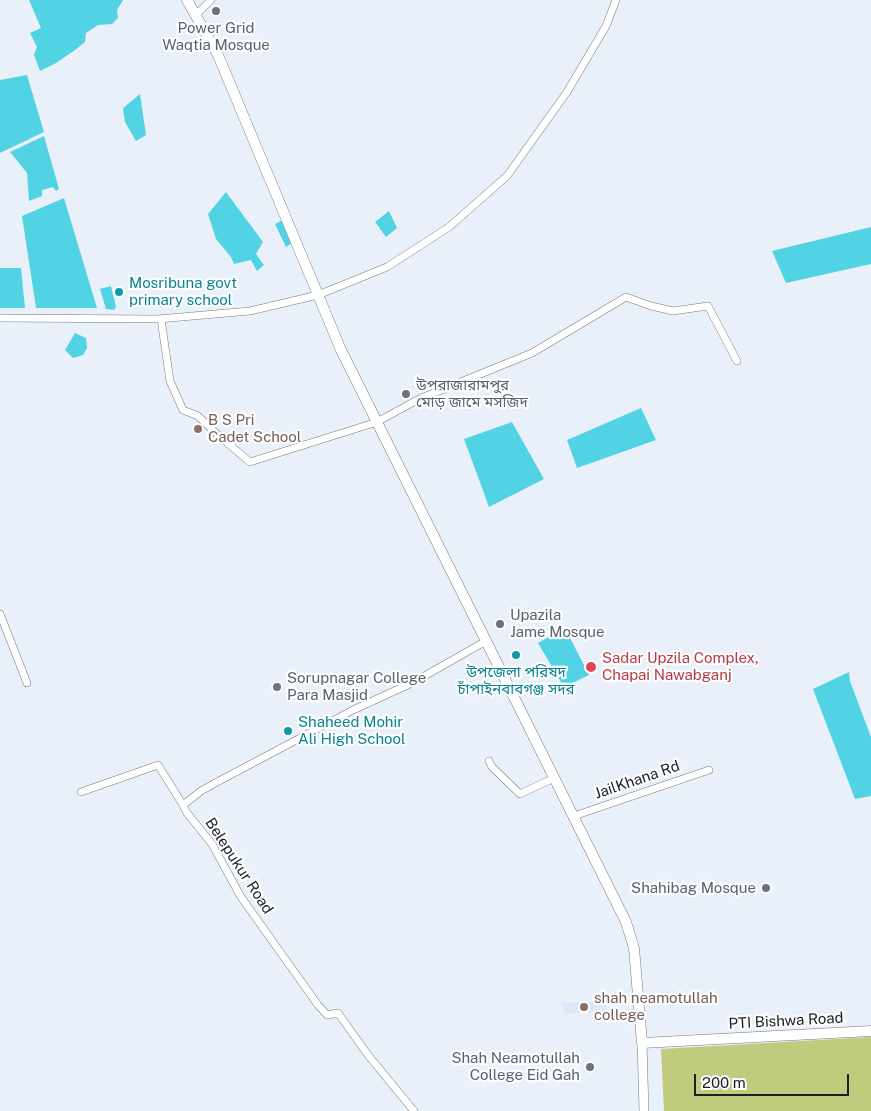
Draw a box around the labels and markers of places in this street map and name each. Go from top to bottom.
marker: Power Grid Waqtia Mosque [210,5,222,17]
place label: Power Grid Waqtia Mosque [162,19,270,54]
place label: Mosribuna govt primary school [129,274,237,309]
marker: Mosribuna govt primary school [113,286,125,298]
place label: উপরাজারামপুর মোড় জামে মসজিদ [416,376,528,411]
marker: উপরাজারামপুর মোড় জামে মসজিদ [400,388,412,400]
place label: B S Pri Cadet School [208,411,301,446]
marker: B S Pri Cadet School [192,423,204,435]
place label: Upazila Jame Mosque [510,606,605,641]
marker: Upazila Jame Mosque [494,618,506,630]
marker: উপজেলা পরিষদ চাঁপাইনবাবগঞ্জ সদর [510,649,522,661]
place label: Sadar Upzila Complex, Chapai Nawabganj [602,649,759,684]
marker: Sadar Upzila Complex, Chapai Nawabganj [584,660,598,674]
place label: উপজেলা পরিষদ চাঁপাইনবাবগঞ্জ সদর [457,663,575,698]
place label: Sorupnagar College Para Masjid [287,669,426,704]
marker: Sorupnagar College Para Masjid [271,681,283,693]
place label: Shaheed Mohir Ali High School [298,713,406,748]
marker: Shaheed Mohir Ali High School [282,725,294,737]
place label: Shahibag Mosque [631,879,756,897]
marker: Shahibag Mosque [760,882,772,894]
place label: shah neamotullah college [594,989,718,1024]
marker: shah neamotullah college [578,1001,590,1013]
place label: Shah Neamotullah College Eid Gah [451,1049,580,1084]
marker: Shah Neamotullah College Eid Gah [584,1061,596,1073]

